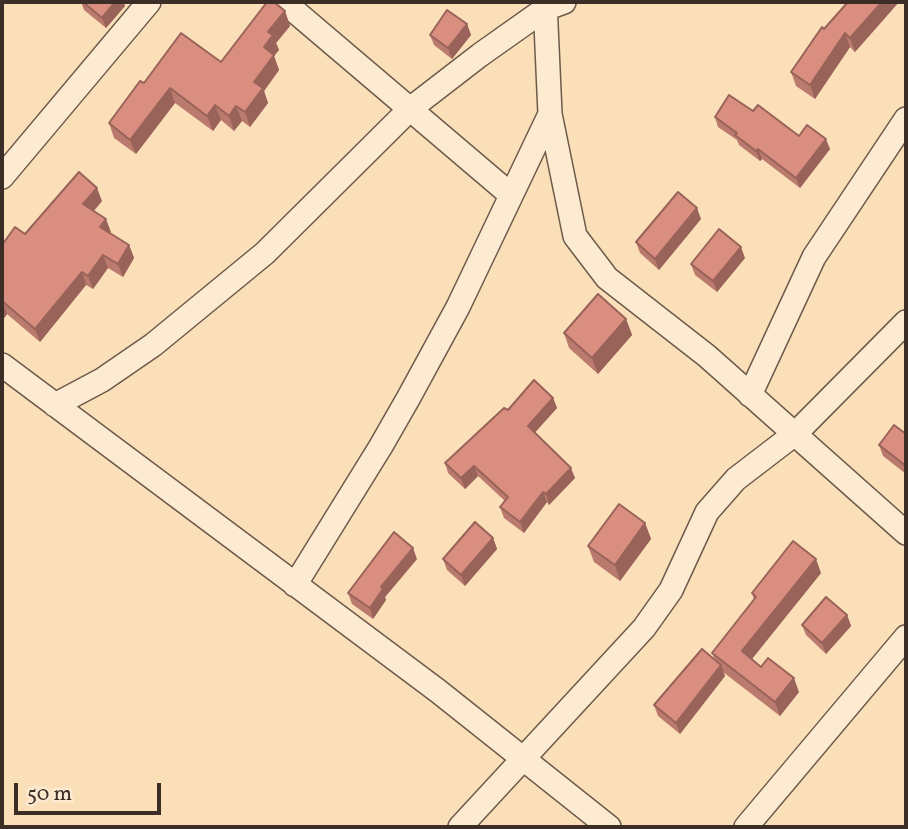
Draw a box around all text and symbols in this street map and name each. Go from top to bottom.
scale bar [18,770,164,814]
text: 50 m [27,780,72,809]

